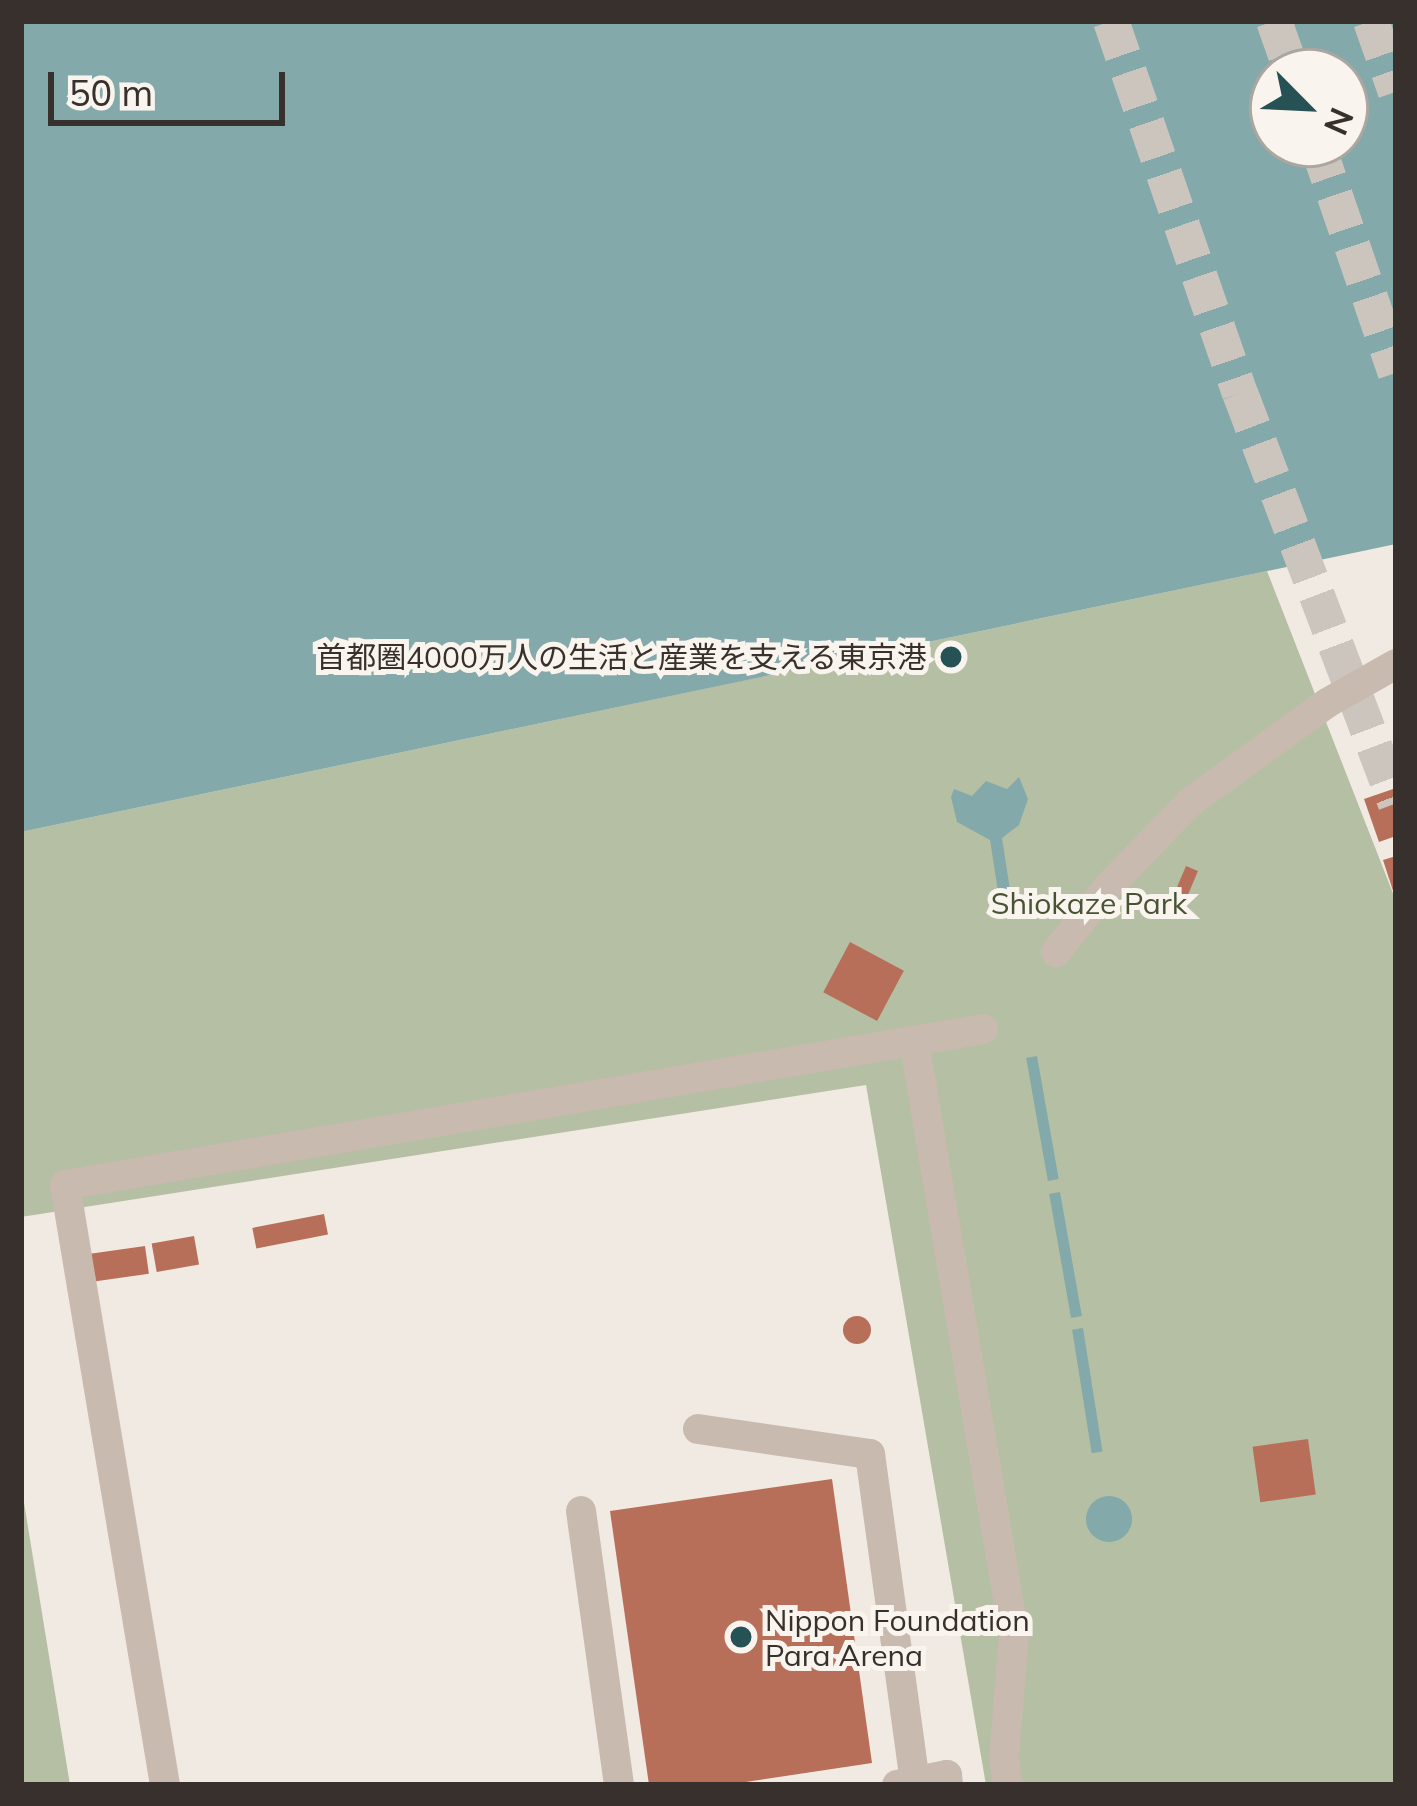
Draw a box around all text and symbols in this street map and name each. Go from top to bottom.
scale bar [54,48,291,122]
north arrow [1249,48,1369,168]
text: 50 m [69,70,153,115]
text: N [1316,102,1363,141]
place label: 首都圏4000万人の生活と産業を支える東京港 [315,639,927,675]
marker: 首都圏4000万人の生活と産業を支える東京港 [938,644,964,670]
park label: Shiokaze Park [991,885,1187,921]
place label: Nippon Foundation Para Arena [765,1602,1030,1672]
marker: Nippon Foundation Para Arena [728,1624,754,1650]

